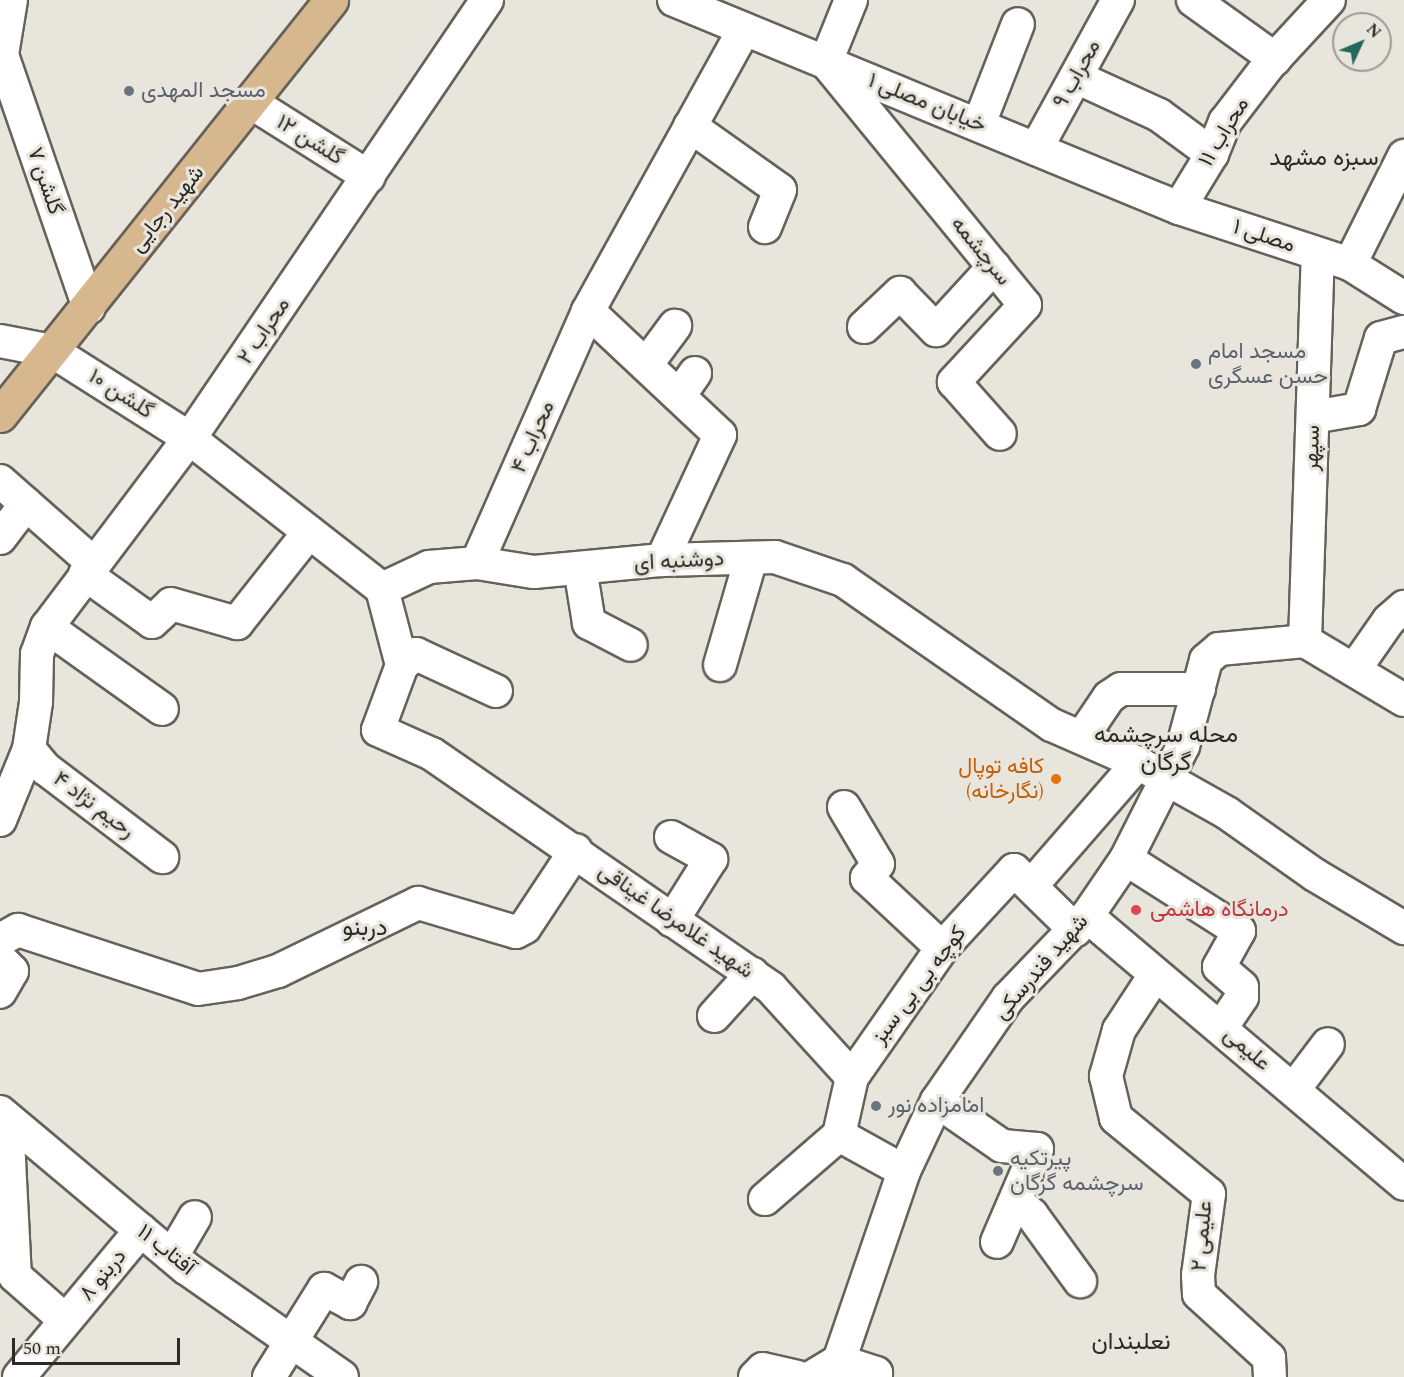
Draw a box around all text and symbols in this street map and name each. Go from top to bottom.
north arrow [1332,12,1392,72]
text: N [1360,18,1387,44]
street label: ۹ محراب [1047,35,1107,113]
street label: خیابان مصلی ۱ [864,67,990,139]
place label: مسجد المهدی [141,78,266,104]
marker: مسجد المهدی [122,84,136,98]
street label: ۱۱ محراب [1193,93,1255,171]
street label: ۱۲ گلشن [271,109,349,171]
street label: ۷ گلشن [21,144,69,218]
district label: سبزه مشهد [1269,145,1379,173]
street label: شهید رجایی [124,160,210,258]
street label: سرچشمه [945,211,1017,291]
street label: ۱ مصلی [1230,214,1298,258]
street label: ۲ محراب [232,292,296,370]
place label: مسجد امام حسن عسگری [1208,338,1328,390]
marker: مسجد امام حسن عسگری [1189,357,1203,371]
street label: ۱۰ گلشن [83,363,159,425]
street label: ۴ محراب [505,397,561,477]
street label: سپهر [1298,425,1326,471]
street label: دوشنبه ای [633,545,725,577]
district label: محله سرچشمه گرگان [1094,722,1238,778]
place label: کافه توپال (نگارخانه) [958,753,1044,804]
street label: رحیم نژاد ۴ [48,766,140,844]
marker: کافه توپال (نگارخانه) [1049,772,1063,786]
street label: شهید غلامرضا غیناقی [593,858,759,984]
place label: درمانگاه هاشمی [1150,897,1288,923]
marker: درمانگاه هاشمی [1127,901,1145,919]
street label: شهید فندرسکی [988,909,1094,1025]
district label: دربنو [343,915,387,943]
street label: کوچه بی بی سبز [866,921,972,1049]
street label: علیمی [1218,1021,1276,1077]
place label: امامزاده نور [888,1093,984,1119]
marker: امامزاده نور [869,1099,883,1113]
place label: پیرتکیه سرچشمه گرگان [1010,1145,1144,1196]
marker: پیرتکیه سرچشمه گرگان [991,1164,1005,1178]
street label: ۲ علیمی [1186,1200,1218,1272]
street label: آفتاب ۱۱ [132,1219,200,1281]
street label: ۸ دربنو [74,1244,132,1306]
scale bar [15,1326,183,1364]
district label: نعلبندان [1091,1329,1171,1357]
text: 50 m [23,1335,61,1362]

